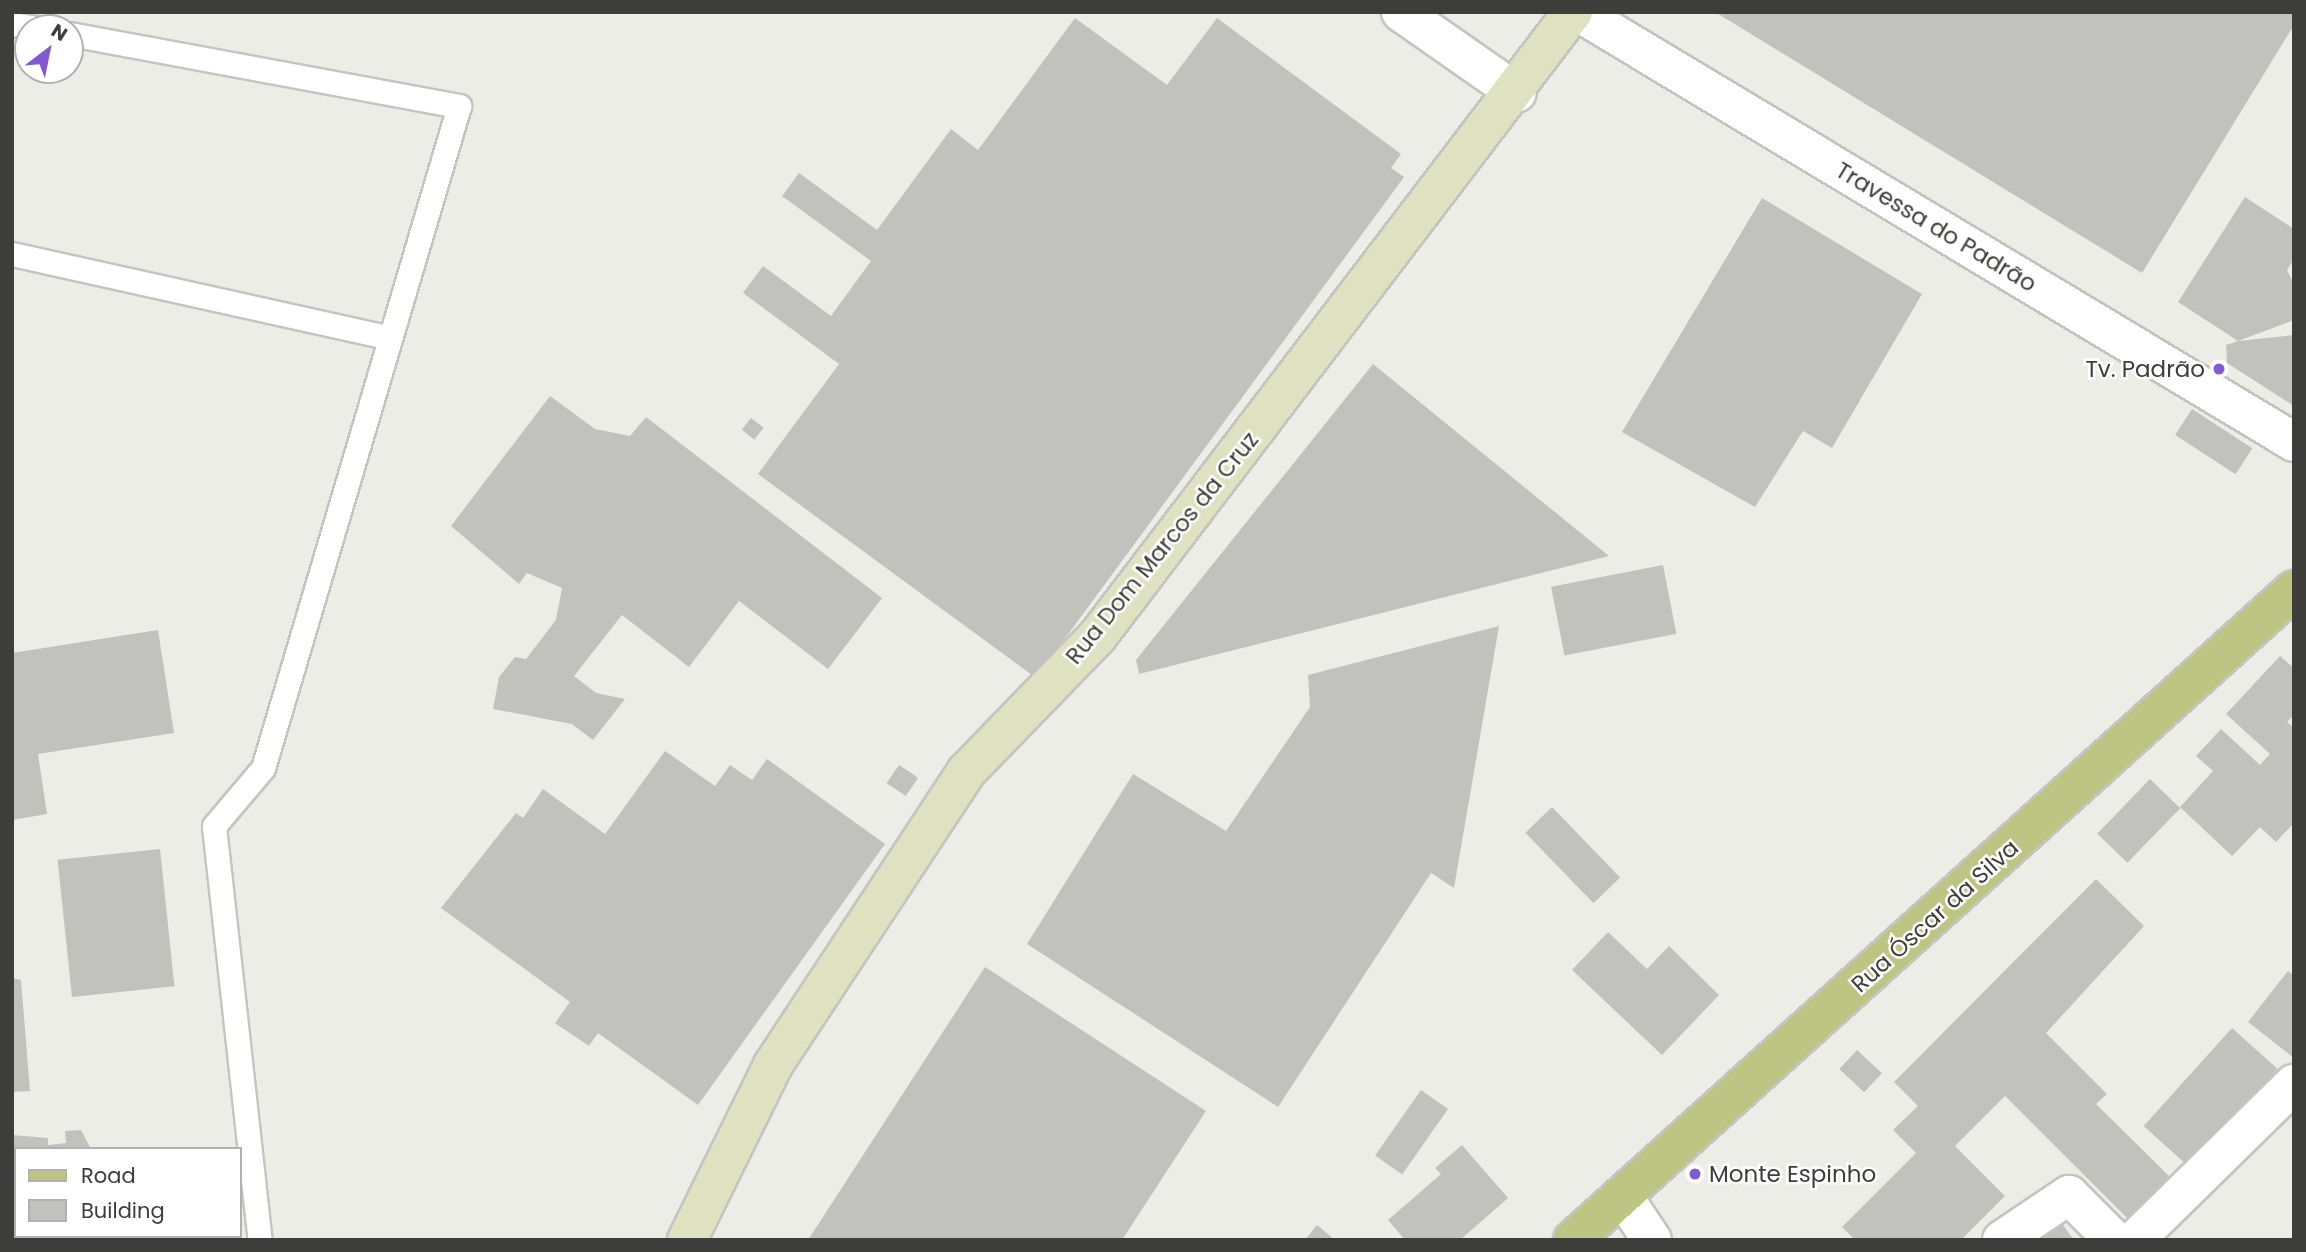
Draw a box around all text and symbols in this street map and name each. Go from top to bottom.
north arrow [14,14,84,84]
text: N [46,17,73,48]
street label: Travessa do Padrão [1831,156,2041,298]
place label: Tv. Padrão [2085,355,2205,383]
marker: Tv. Padrão [2211,361,2227,377]
street label: Rua Dom Marcos da Cruz [1060,426,1264,670]
street label: Rua Óscar da Silva [1846,834,2024,998]
legend [14,1147,242,1238]
place label: Monte Espinho [1709,1160,1876,1188]
text: Road [81,1161,136,1190]
marker: Monte Espinho [1687,1166,1703,1182]
text: Building [81,1196,165,1225]

